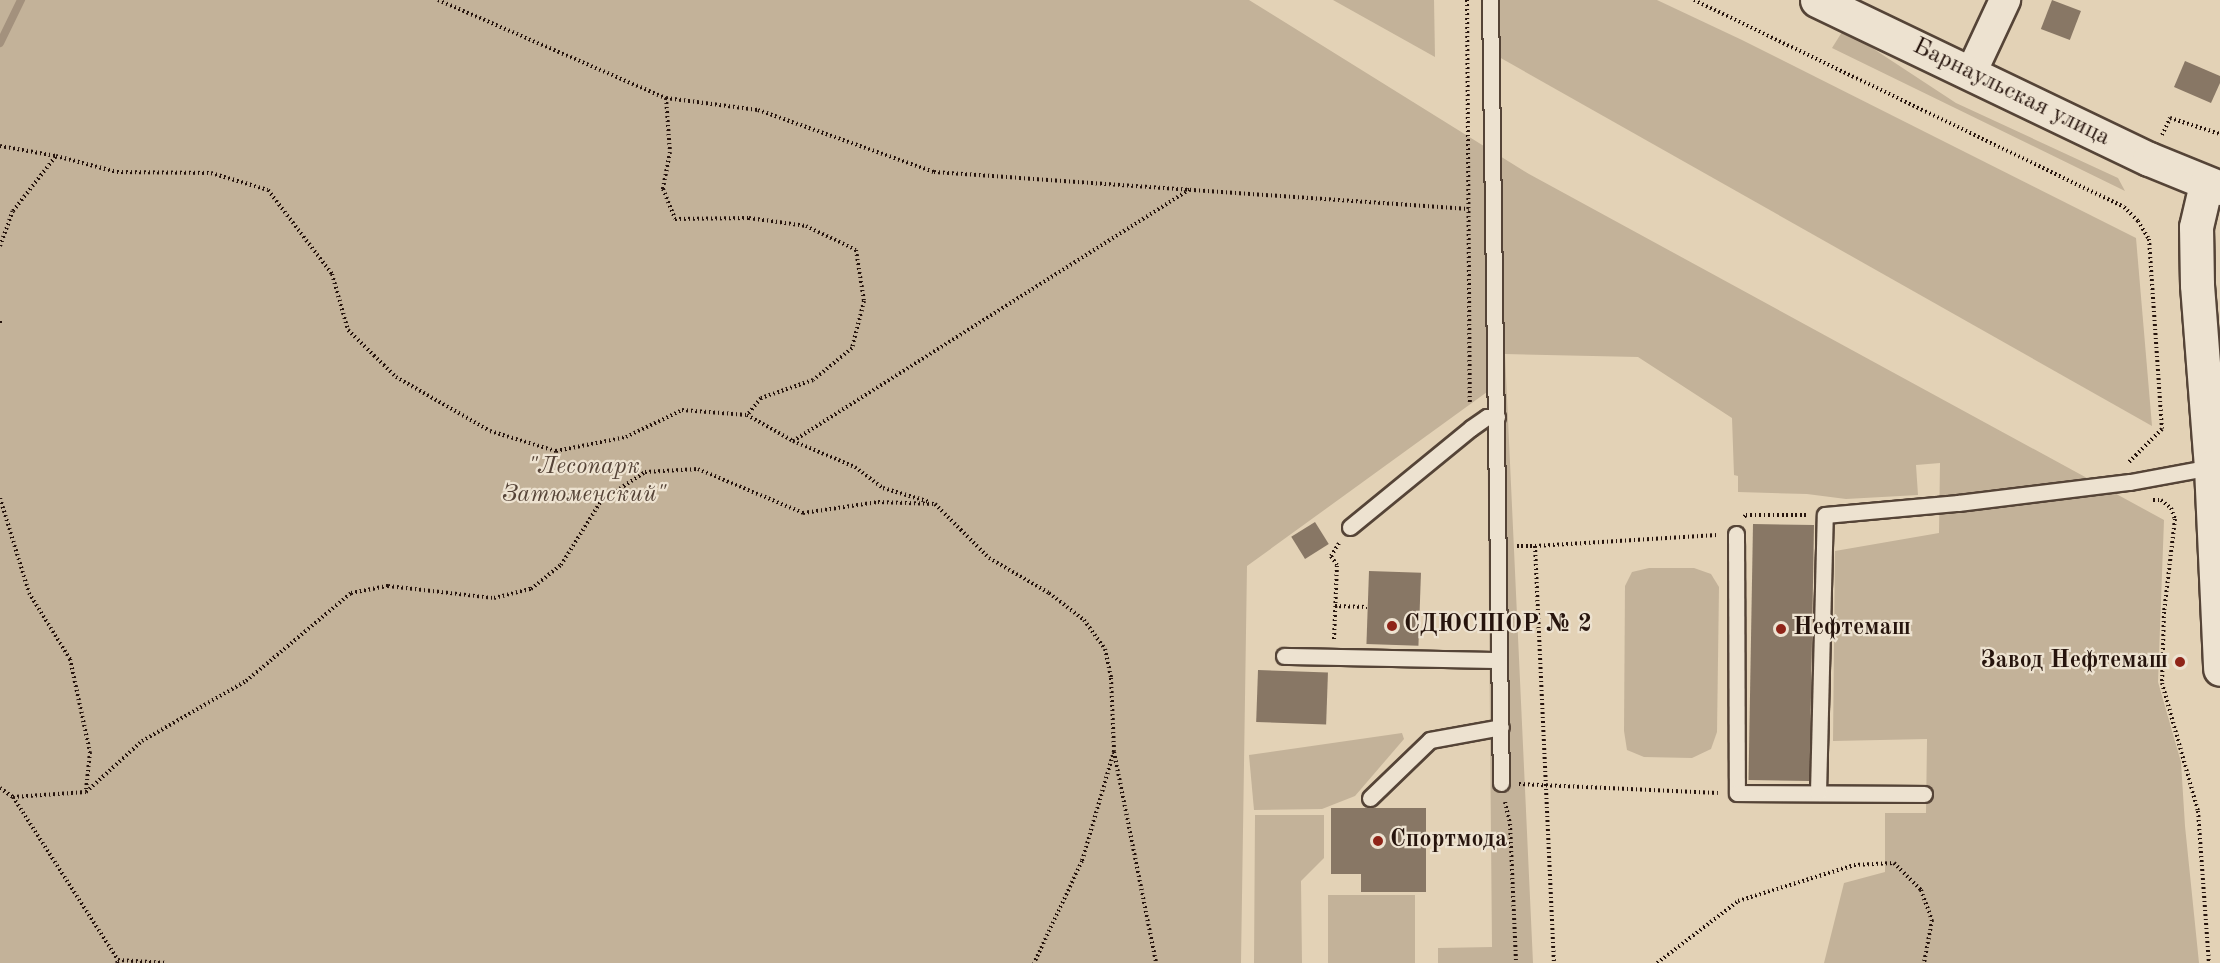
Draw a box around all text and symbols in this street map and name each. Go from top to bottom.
street label: Барнаульская улица [1908,33,2114,153]
park label: "Лесопарк Затюменский" [502,454,666,510]
place label: СДЮСШОР № 2 [1404,612,1592,640]
place label: Нефтемаш [1793,615,1911,643]
marker: СДЮСШОР № 2 [1385,619,1399,633]
marker: Нефтемаш [1774,622,1788,636]
place label: Завод Нефтемаш [1980,648,2168,676]
marker: Завод Нефтемаш [2173,655,2187,669]
place label: Спортмода [1390,827,1507,855]
marker: Спортмода [1371,834,1385,848]

